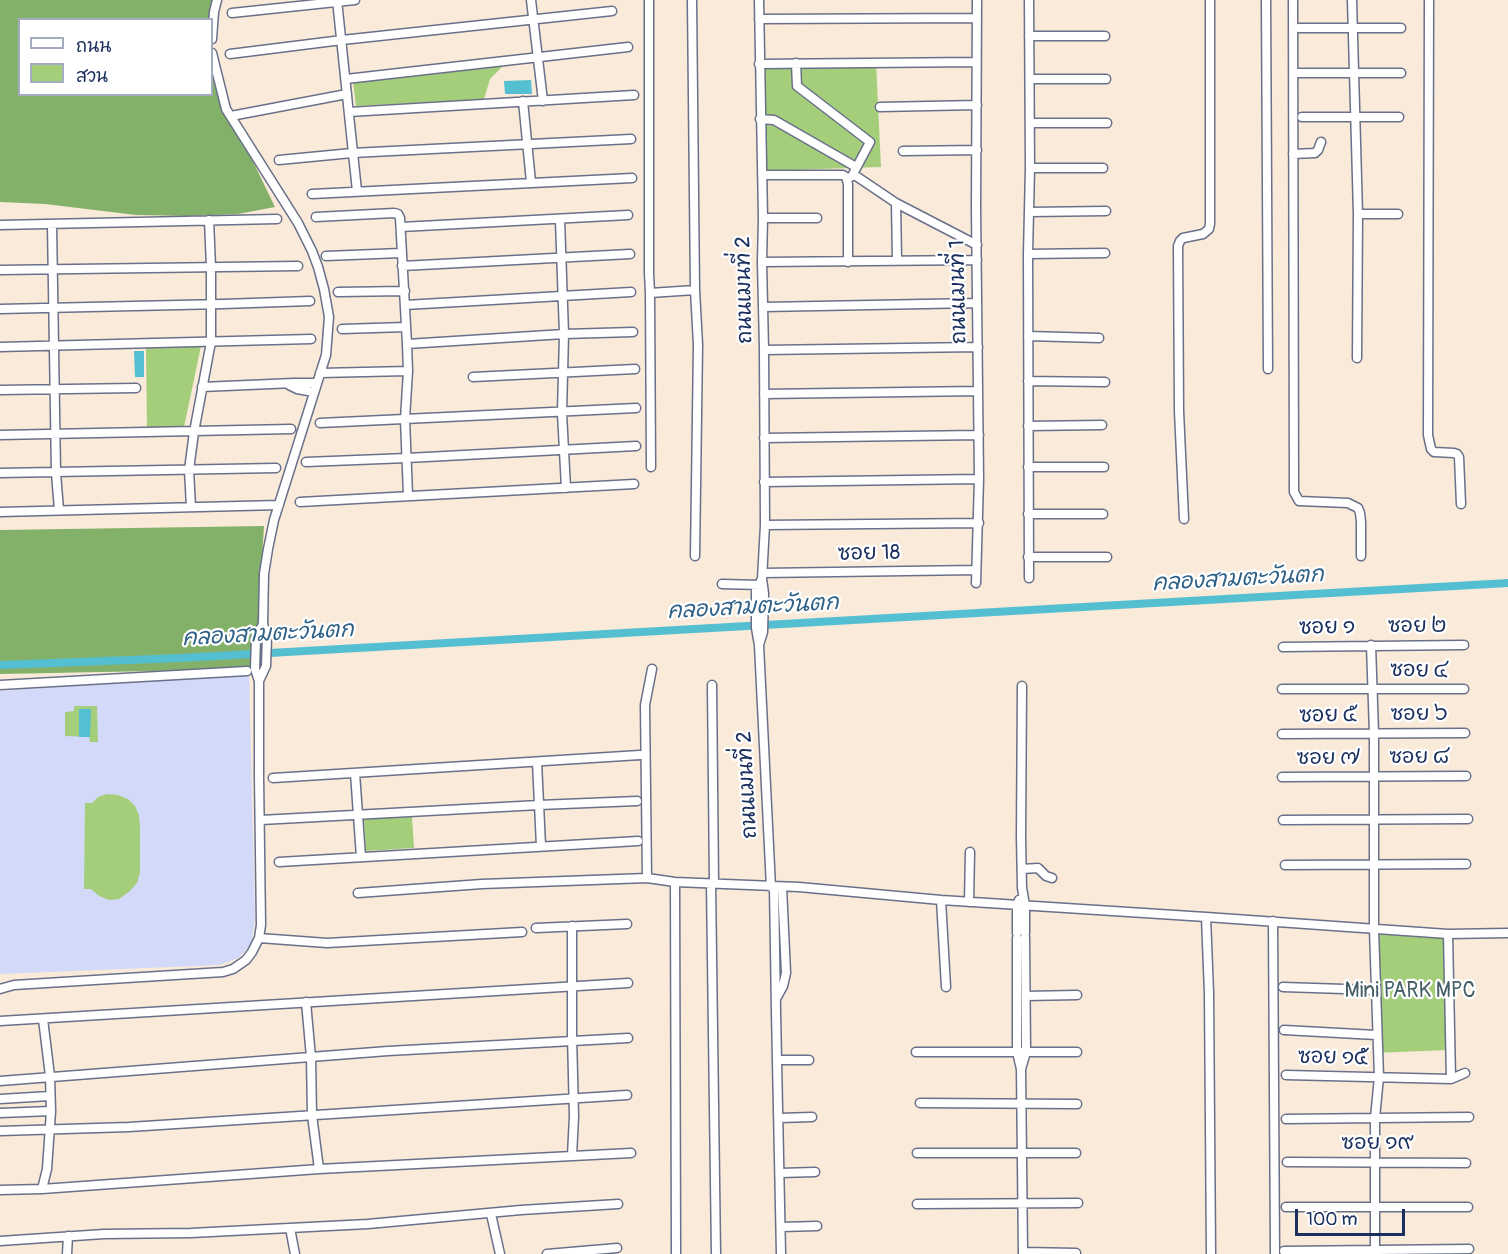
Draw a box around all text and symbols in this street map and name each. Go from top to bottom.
legend [18,18,213,96]
text: ถนน [76,35,111,58]
text: สวน [76,65,108,88]
street label: ถนนเมนที่ 2 [731,236,759,344]
street label: ถนนเมนที่ 1 [945,240,973,344]
street label: ซอย 18 [838,541,900,567]
water label: คลองสามตะวันตก [1152,562,1324,598]
water label: คลองสามตะวันตก [667,590,839,626]
street label: ซอย ๒ [1388,614,1446,640]
street label: ซอย ๑ [1299,615,1355,641]
water label: คลองสามตะวันตก [182,617,354,653]
street label: ซอย ๔ [1390,658,1448,684]
street label: ซอย ๖ [1391,702,1447,728]
street label: ซอย ๕ [1299,703,1357,729]
street label: ถนนเมนที่ 2 [733,730,763,840]
street label: ซอย ๘ [1389,745,1449,771]
street label: ซอย ๗ [1297,746,1359,772]
park label: Mini PARK MPC [1345,979,1475,1005]
street label: ซอย ๑๕ [1298,1045,1368,1071]
street label: ซอย ๑๙ [1341,1131,1413,1157]
scale bar [1298,1197,1408,1235]
text: 100 m [1306,1208,1358,1231]

